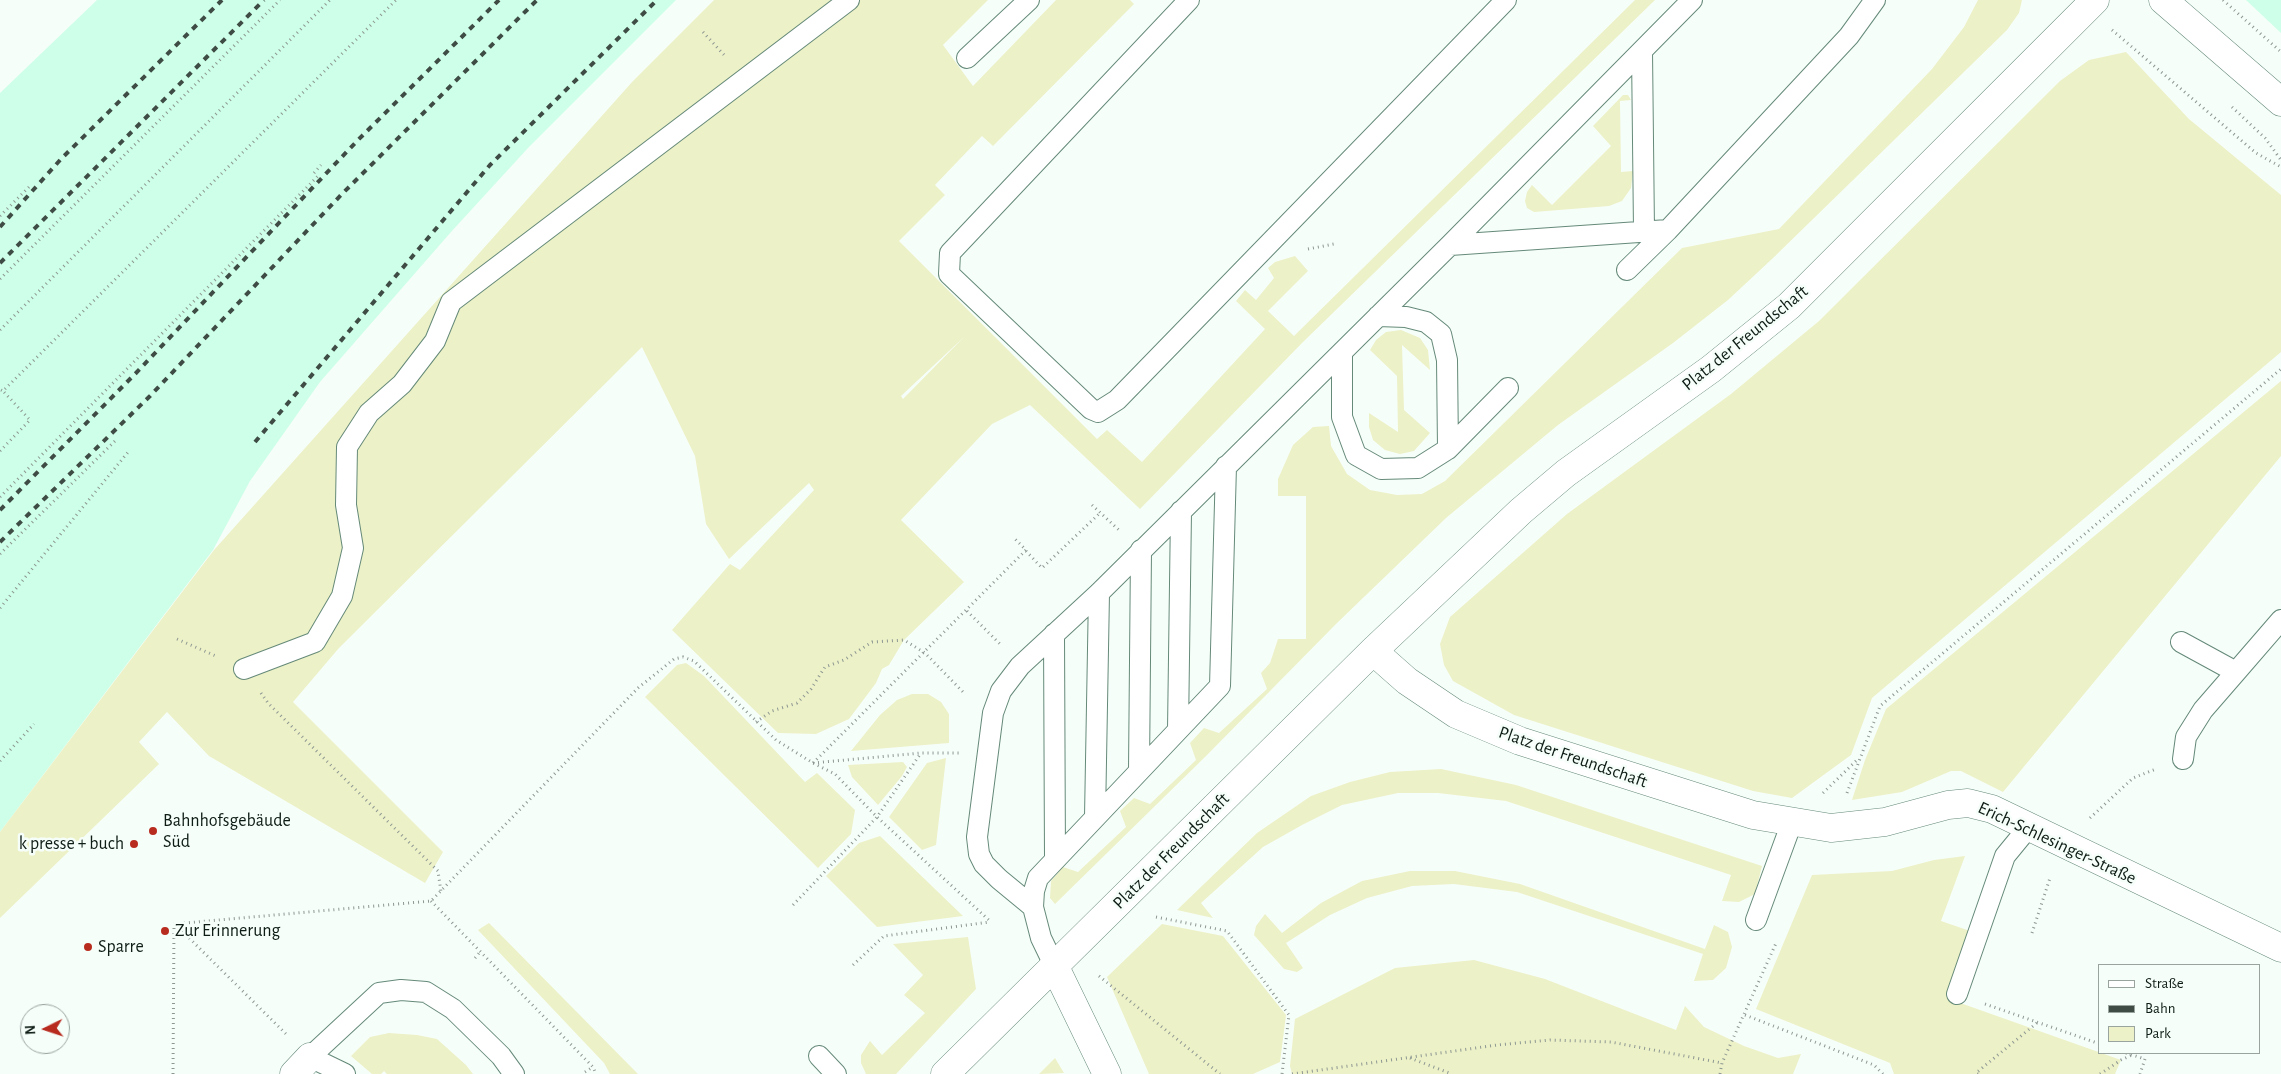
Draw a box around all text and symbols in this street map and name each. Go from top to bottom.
street label: Platz der Freundschaft [1678,281,1812,395]
street label: Platz der Freundschaft [1496,721,1650,793]
street label: Platz der Freundschaft [1108,788,1234,914]
street label: Erich-Schlesinger-Straße [1974,797,2140,889]
place label: Bahnhofsgebäude Süd [163,810,291,852]
marker: Bahnhofsgebäude Süd [147,825,159,837]
place label: k presse + buch [19,833,124,855]
marker: k presse + buch [128,838,140,850]
place label: Zur Erinnerung [175,920,280,942]
marker: Zur Erinnerung [159,925,171,937]
place label: Sparre [98,936,144,958]
marker: Sparre [82,941,94,953]
legend [2098,964,2261,1054]
text: Straße [2145,976,2184,991]
text: Bahn [2145,1001,2175,1016]
north arrow [20,1004,70,1054]
text: N [24,1025,38,1035]
text: Park [2145,1026,2171,1041]

